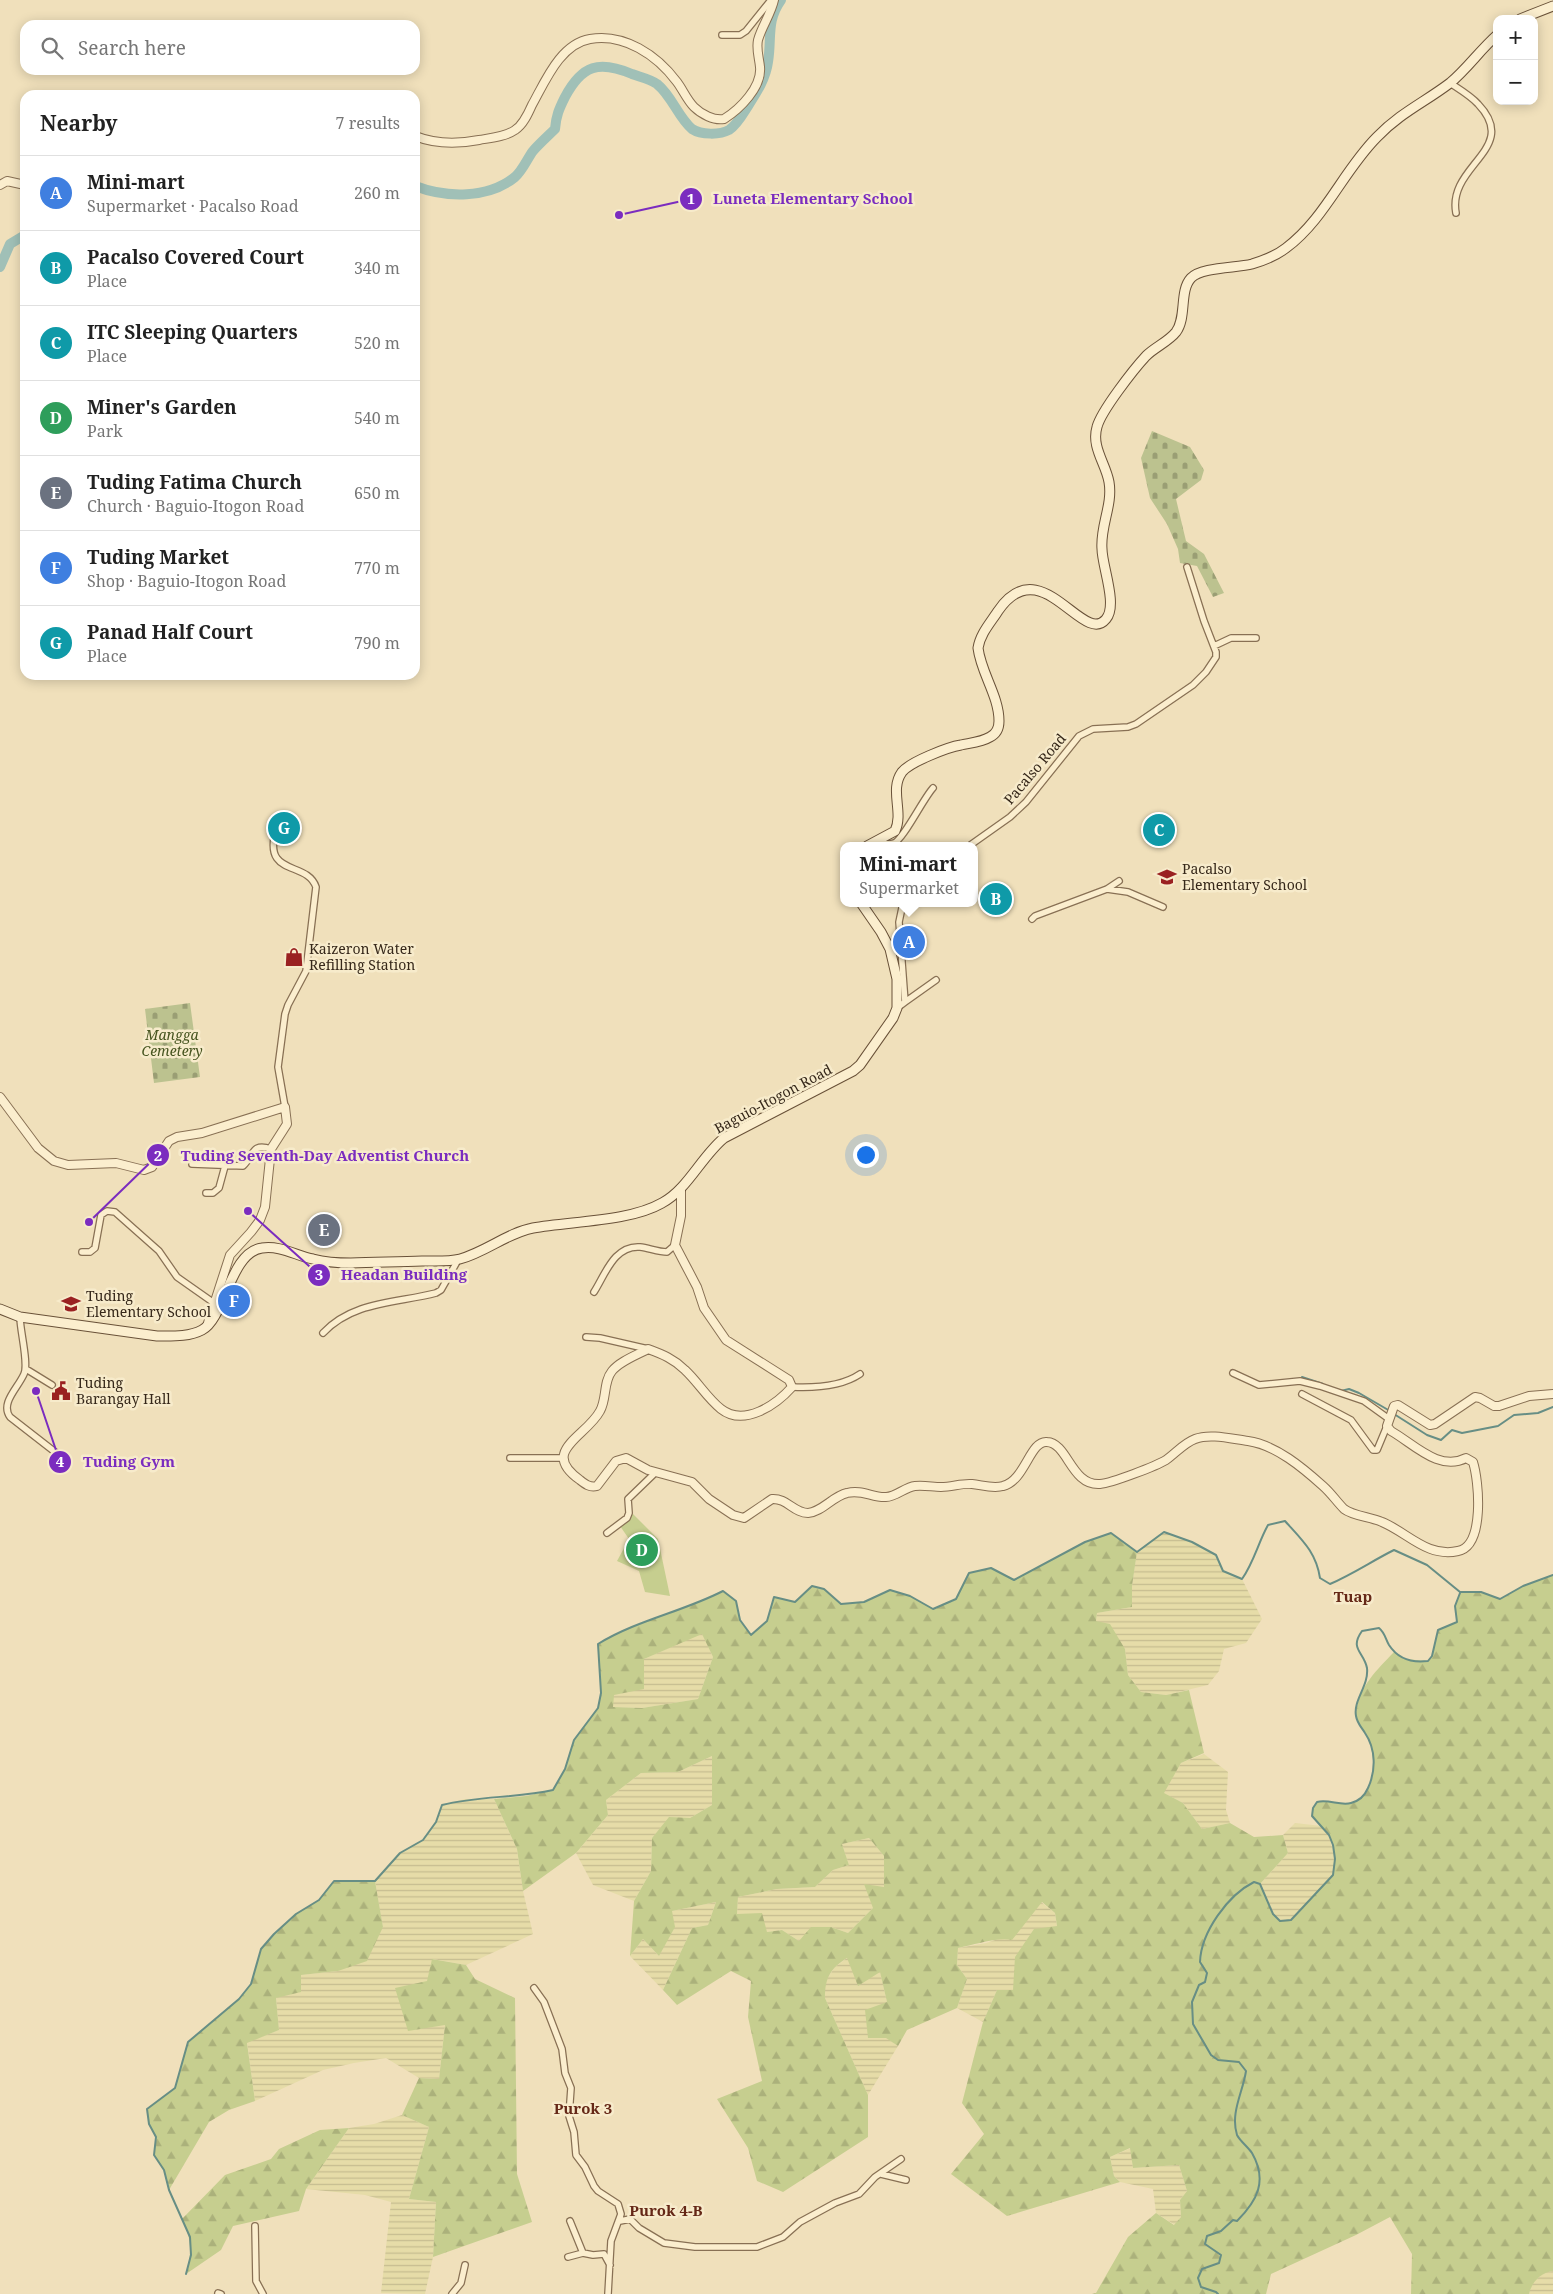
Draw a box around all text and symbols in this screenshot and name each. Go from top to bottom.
map controls [1493,15,1538,105]
button: + [1493,15,1538,60]
search box [20,20,420,75]
icon: search [38,34,66,62]
text: Search here [78,35,186,61]
button: − [1493,60,1538,105]
text: Nearby [40,109,118,137]
text: 7 results [336,112,400,134]
text: Mini-mart [87,169,185,195]
text: A [50,182,62,204]
text: 260 m [354,182,400,204]
callout: Luneta Elementary School [678,184,923,214]
text: 1 [687,188,695,208]
text: Luneta Elementary School [713,188,914,208]
text: Supermarket · Pacalso Road [87,195,299,217]
text: Pacalso Covered Court [87,244,304,270]
text: B [51,257,61,279]
text: 340 m [354,257,400,279]
text: Place [87,270,127,292]
text: ITC Sleeping Quarters [87,319,298,345]
text: C [51,332,61,354]
text: 520 m [354,332,400,354]
text: Place [87,345,127,367]
text: Miner's Garden [87,394,237,420]
text: D [50,407,62,429]
text: 540 m [354,407,400,429]
text: Park [87,420,123,442]
text: Tuding Fatima Church [87,469,302,495]
text: E [51,482,61,504]
text: 650 m [354,482,400,504]
text: Church · Baguio-Itogon Road [87,495,304,517]
text: Tuding Market [87,544,229,570]
text: F [51,557,61,579]
text: 770 m [354,557,400,579]
text: Shop · Baguio-Itogon Road [87,570,286,592]
text: Panad Half Court [87,619,253,645]
text: G [50,632,62,654]
text: 790 m [354,632,400,654]
text: Place [87,645,127,667]
street label: Pacalso Road [999,729,1070,808]
pin: G [268,809,300,847]
pin: C [1143,811,1175,849]
popup [840,842,978,907]
text: Mini-mart [859,851,957,877]
place label: Pacalso Elementary School [1182,859,1308,894]
school or university icon: Pacalso Elementary School [1156,866,1178,888]
text: Supermarket [859,877,959,899]
pin: B [980,880,1012,918]
pin: A [893,923,925,961]
place label: Kaizeron Water Refilling Station [309,939,415,974]
shop icon: Kaizeron Water Refilling Station [283,946,305,968]
park label: Mangga Cemetery [141,1025,203,1060]
street label: Baguio-Itogon Road [711,1059,835,1138]
callout: Tuding Seventh-Day Adventist Church [146,1140,479,1170]
your location [853,1142,879,1168]
text: 2 [154,1145,162,1165]
text: Tuding Seventh-Day Adventist Church [181,1145,469,1165]
pin: E [308,1211,340,1249]
callout: Headan Building [306,1260,478,1290]
text: 3 [315,1264,323,1284]
text: Headan Building [341,1264,468,1284]
pin: F [218,1282,250,1320]
place label: Tuding Elementary School [86,1286,212,1321]
school or university icon: Tuding Elementary School [60,1293,82,1315]
place label: Tuding Barangay Hall [76,1373,171,1408]
public building icon: Tuding Barangay Hall [50,1380,72,1402]
callout: Tuding Gym [48,1447,185,1477]
text: 4 [56,1451,65,1471]
text: Tuding Gym [83,1451,175,1471]
pin: D [626,1531,658,1569]
district label: Tuap [1334,1586,1372,1606]
district label: Purok 3 [554,2098,612,2118]
district label: Purok 4-B [629,2200,703,2220]

